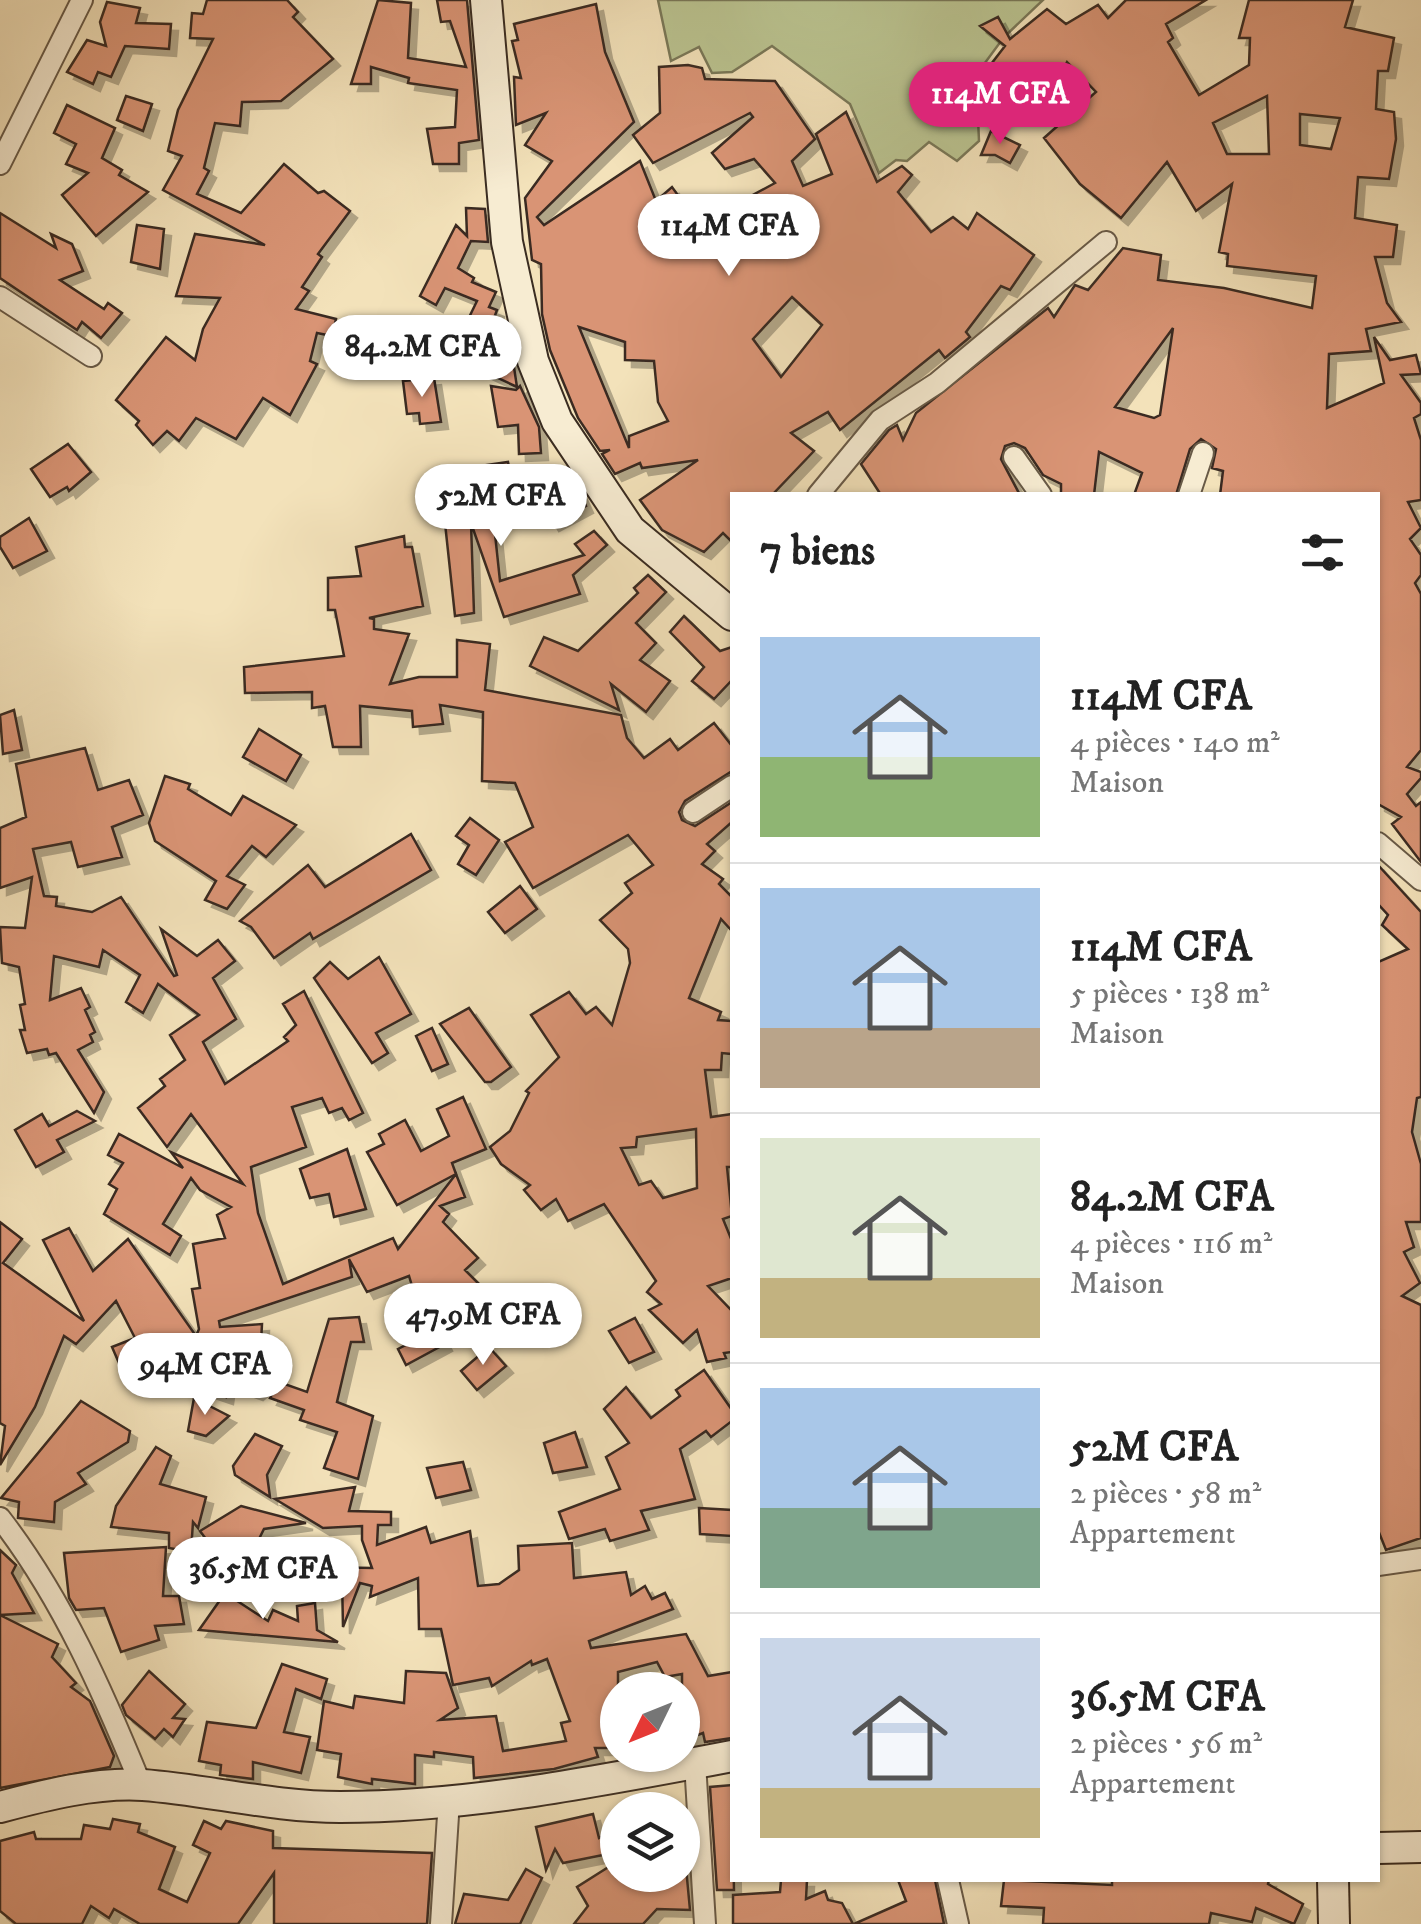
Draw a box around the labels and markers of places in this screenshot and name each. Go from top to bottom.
pin: 114M CFA [897,62,1103,147]
pin: 114M CFA [626,194,832,279]
pin: 84.2M CFA [308,315,536,400]
pin: 52M CFA [409,464,593,549]
pin: 47.9M CFA [369,1283,597,1368]
pin: 94M CFA [113,1333,297,1418]
pin: 36.5M CFA [149,1537,377,1622]

